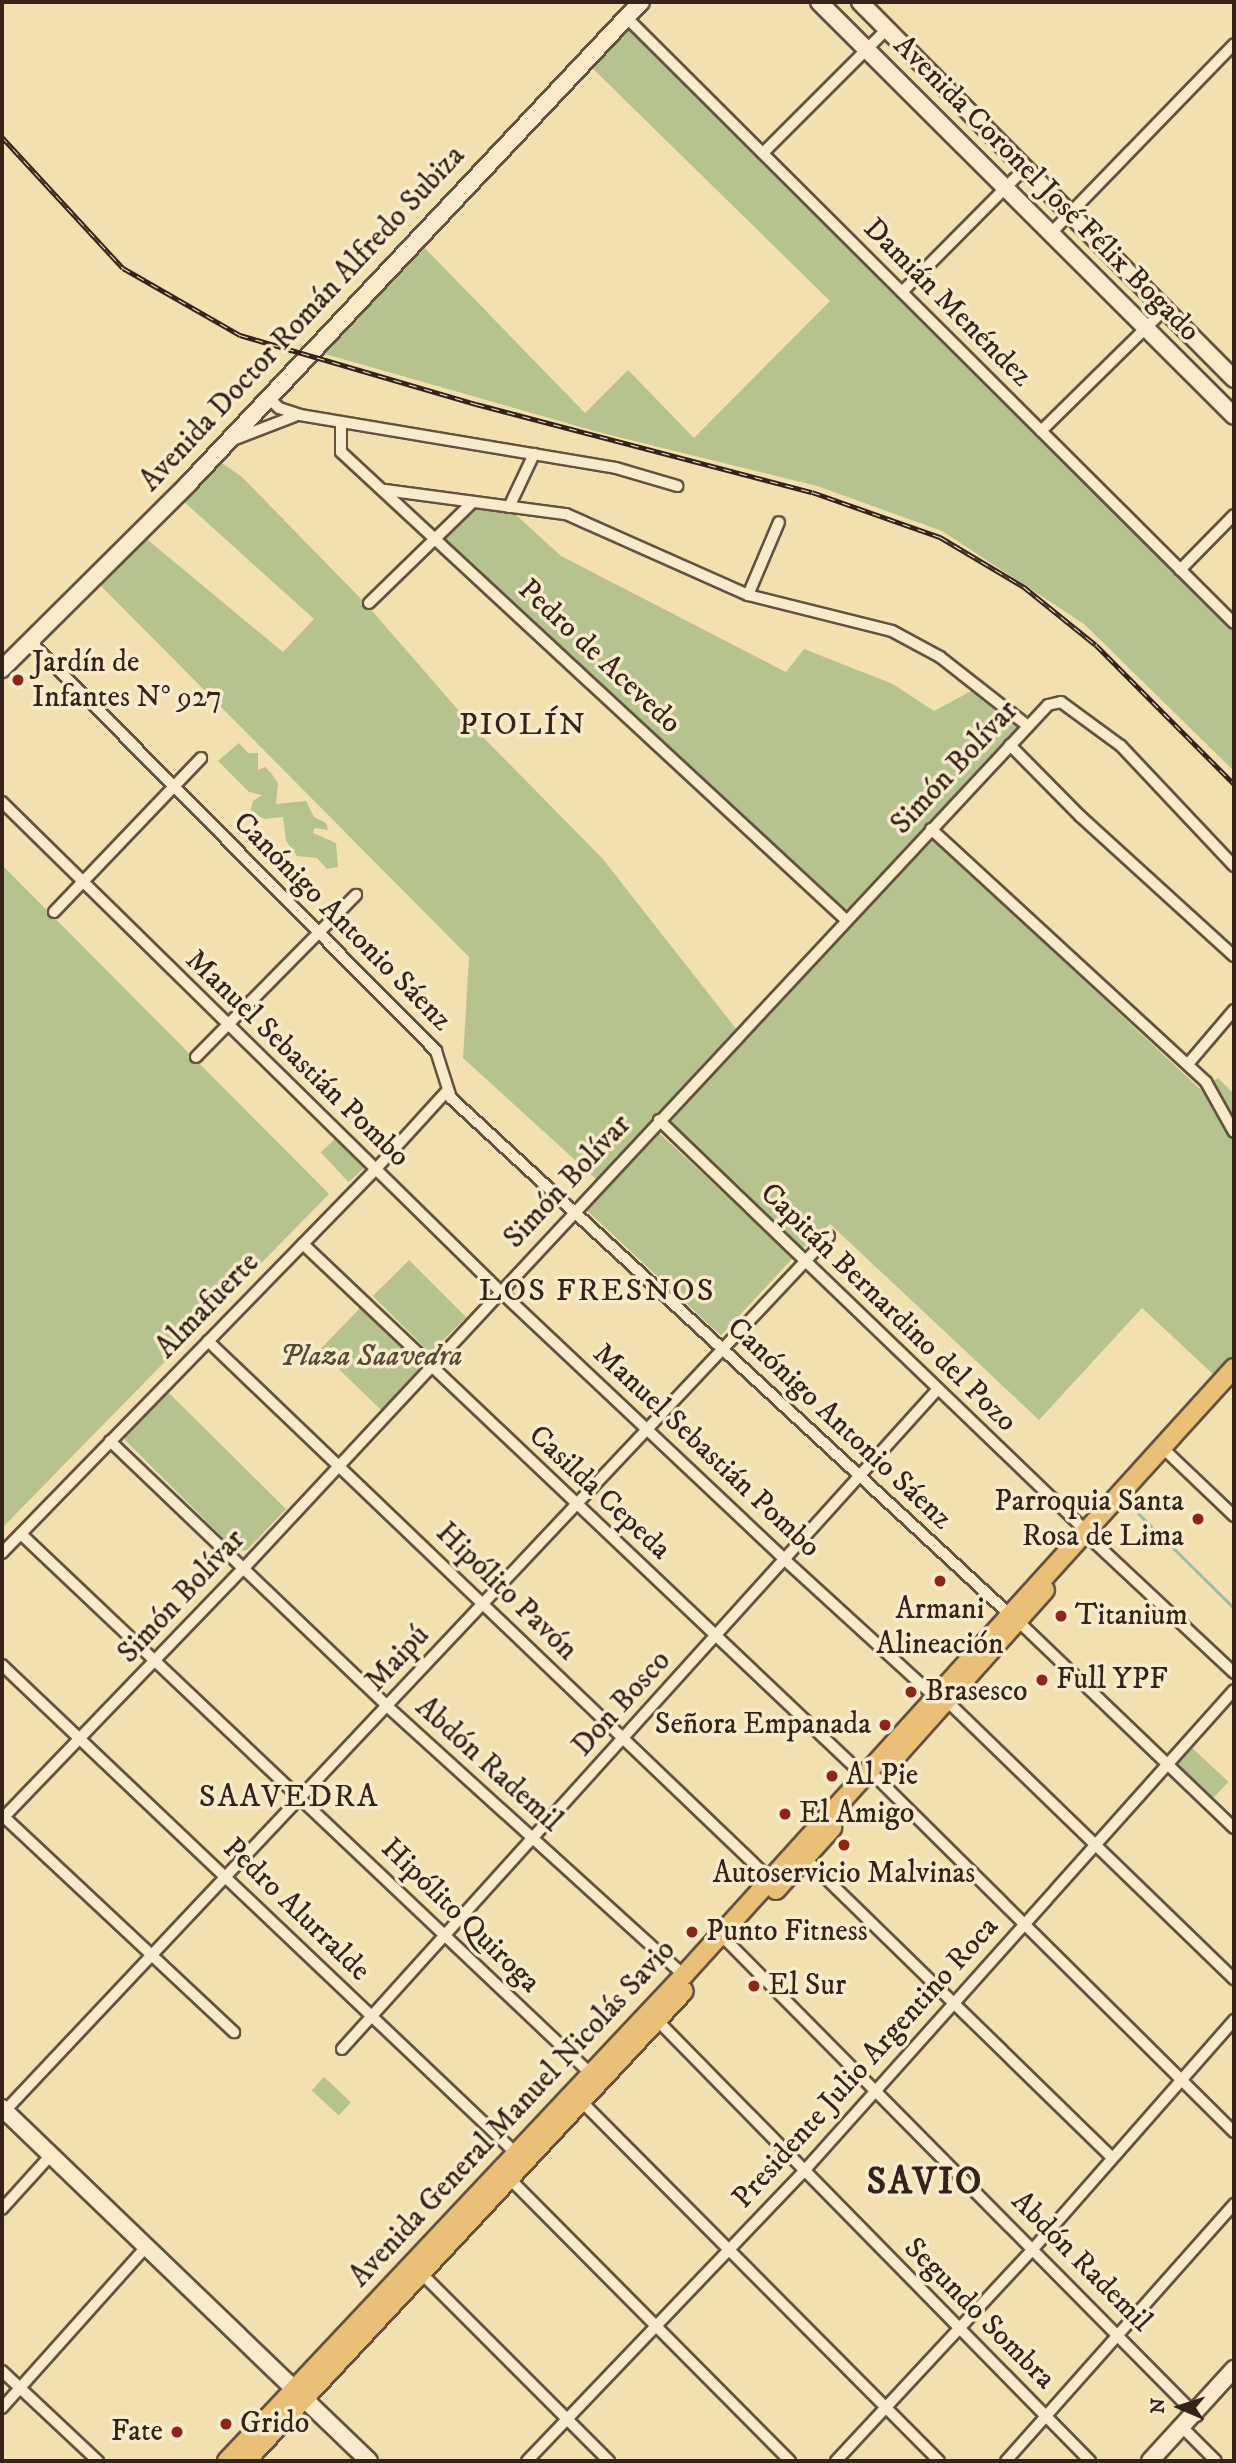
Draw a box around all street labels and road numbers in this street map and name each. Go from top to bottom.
street label: Avenida Coronel José Félix Bogado [885,28,1207,350]
street label: Avenida Doctor Román Alfredo Subiza [133,139,473,499]
street label: Damián Menéndez [855,211,1039,395]
street label: Pedro de Acevedo [510,572,688,742]
street label: Simón Bolívar [884,694,1026,842]
street label: Canónigo Antonio Sáenz [225,805,459,1039]
street label: Manuel Sebastián Pombo [177,943,417,1175]
street label: Simón Bolívar [497,1108,639,1256]
street label: Capitán Bernardino del Pozo [752,1176,1024,1440]
street label: Almafuerte [149,1246,267,1366]
street label: Canónigo Antonio Sáenz [719,1310,959,1538]
street label: Manuel Sebastián Pombo [585,1336,827,1566]
street label: Casilda Cepeda [520,1418,678,1568]
street label: Hipólito Pavón [428,1515,584,1669]
street label: Simón Bolívar [111,1523,253,1671]
street label: Maipú [358,1618,438,1700]
street label: Don Bosco [565,1644,679,1764]
street label: Abdón Rademil [408,1690,568,1840]
street label: Pedro Alurralde [215,1831,377,1989]
street label: Hipólito Quiroga [373,1831,547,2001]
street label: Presidente Julio Argentino Roca [725,1910,1007,2216]
street label: Avenida General Manuel Nicolás Savio [342,1933,684,2295]
street label: Abdón Rademil [1003,2184,1159,2340]
street label: Segundo Sombra [896,2231,1062,2397]

